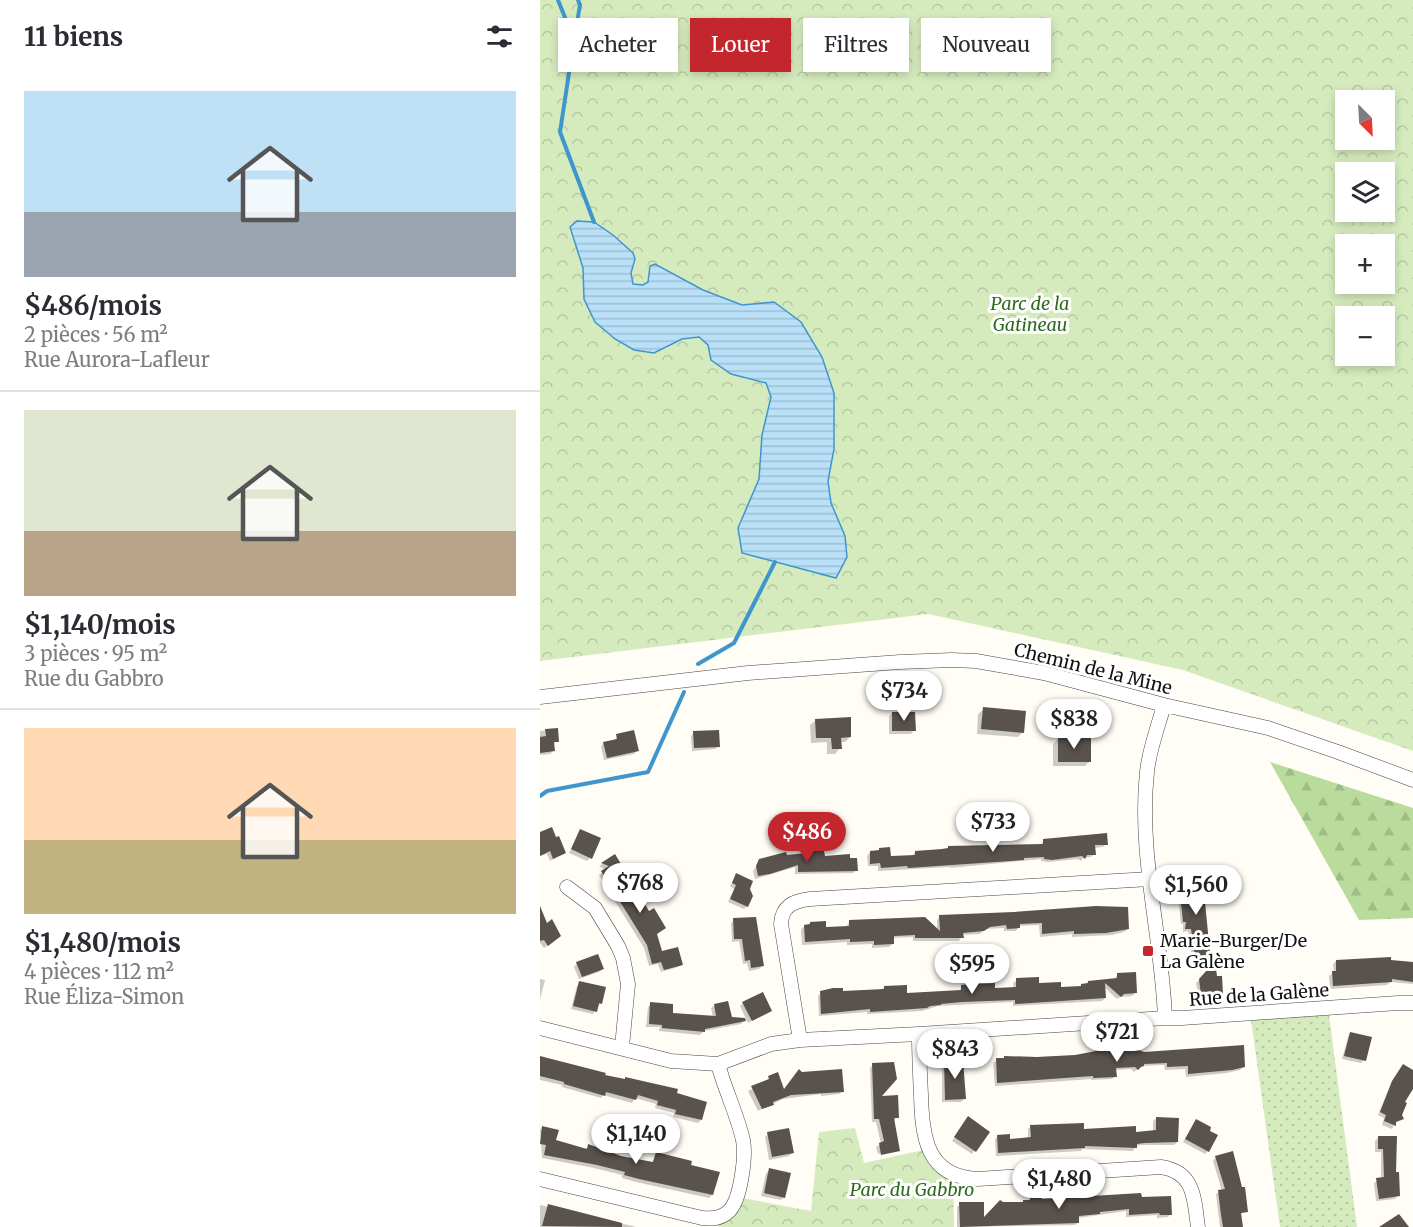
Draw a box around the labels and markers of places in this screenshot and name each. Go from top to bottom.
pin: $734 [868,671,940,722]
pin: $838 [1038,699,1110,750]
pin: $733 [957,802,1029,853]
pin: $486 [771,812,843,863]
pin: $768 [604,863,676,914]
pin: $1,560 [1147,865,1245,916]
place label: Marie-Burger/De La Galène [1160,929,1307,973]
pin: $595 [936,944,1008,995]
marker: Marie-Burger/De La Galène [1141,944,1155,958]
pin: $721 [1081,1012,1153,1063]
pin: $843 [919,1029,991,1080]
pin: $1,140 [587,1114,685,1165]
pin: $1,480 [1010,1159,1108,1210]

